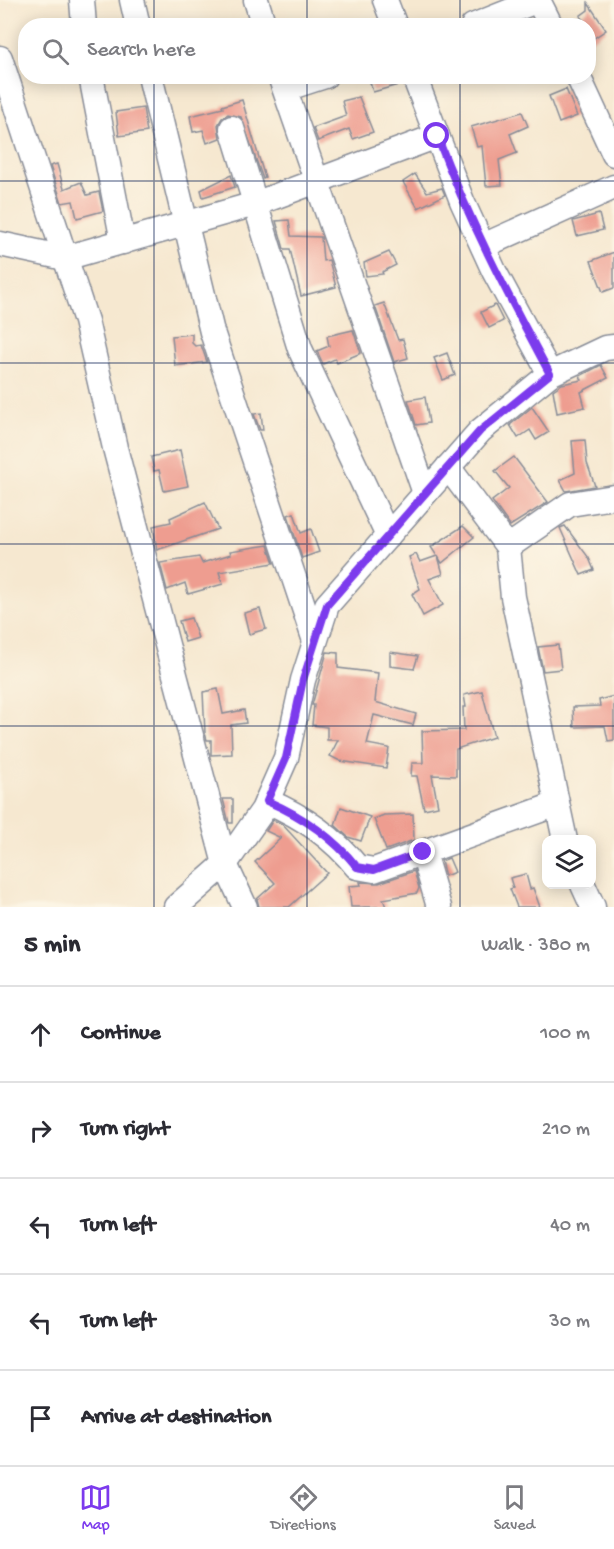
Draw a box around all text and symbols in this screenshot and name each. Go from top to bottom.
search box [18,18,596,84]
icon: search [39,35,72,68]
text: Search here [87,38,195,64]
route start [423,122,449,148]
map controls [542,835,596,889]
button: layers [542,835,596,889]
route end [409,838,435,864]
text: 5 min [24,931,80,962]
text: Walk · 380 m [481,935,590,958]
icon: ahead [24,1018,57,1051]
text: Continue [81,1021,161,1047]
text: 100 m [540,1023,590,1046]
icon: right [24,1114,57,1147]
text: Turn right [81,1117,169,1143]
text: 210 m [542,1119,590,1142]
icon: left [24,1210,57,1243]
text: Turn left [81,1213,155,1239]
text: 40 m [550,1215,590,1238]
icon: left [24,1306,57,1339]
text: Turn left [81,1309,155,1335]
text: 30 m [549,1311,590,1334]
icon: arrive [24,1402,57,1435]
text: Arrive at destination [81,1405,271,1431]
tab: Map [79,1481,112,1536]
tab: Directions [270,1481,336,1536]
tab: Saved [494,1481,535,1536]

